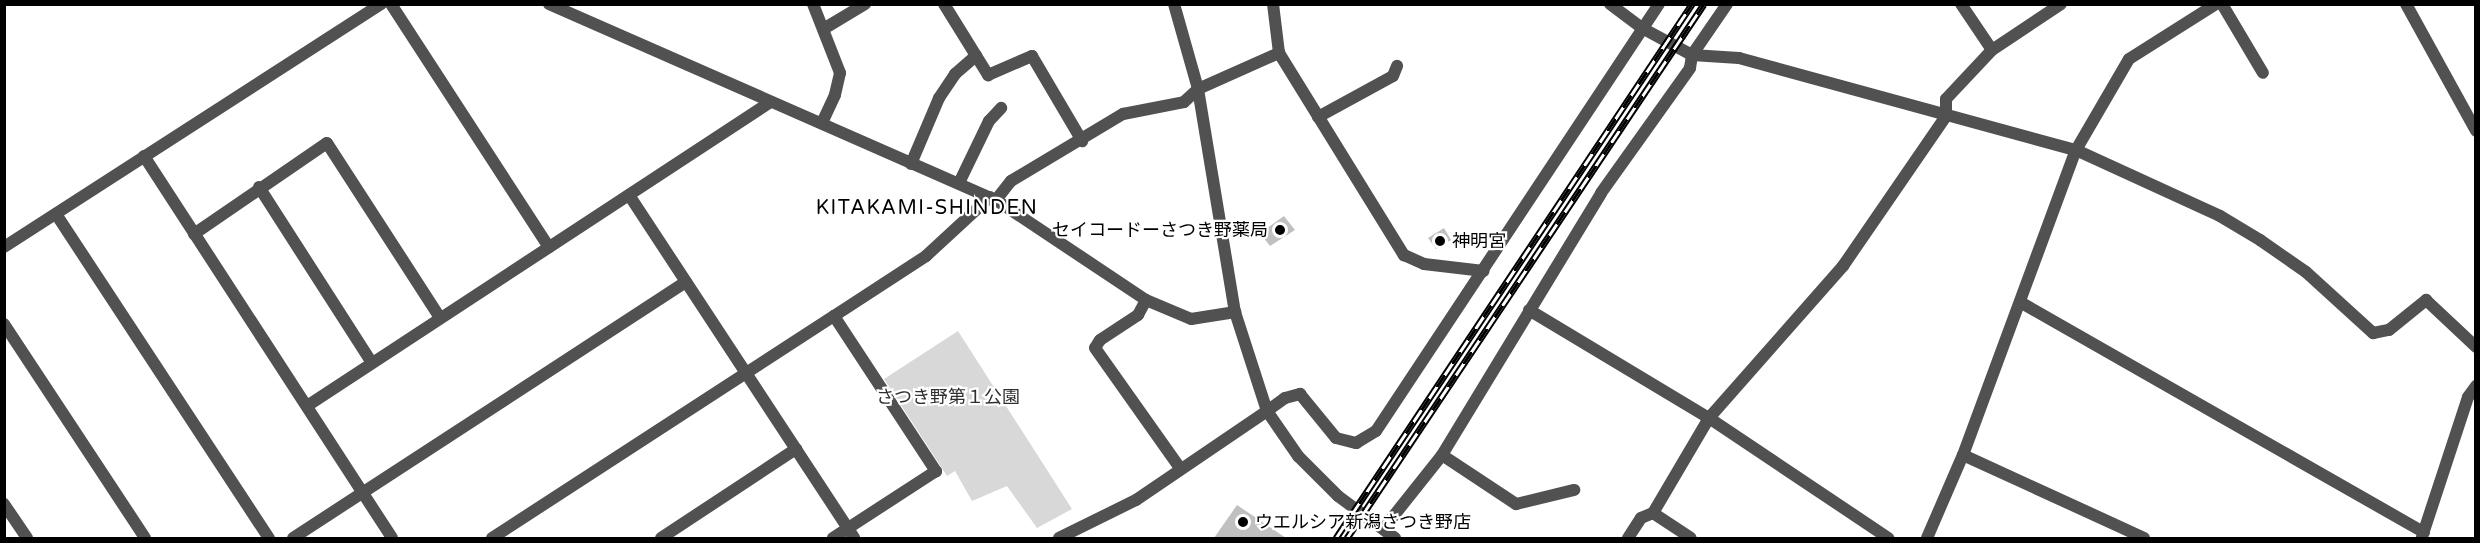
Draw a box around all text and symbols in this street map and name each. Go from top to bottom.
district label: KITAKAMI-SHINDEN [816,196,1038,220]
place label: セイコードーさつき野薬局 [1052,219,1268,241]
marker: セイコードーさつき野薬局 [1273,223,1287,237]
place label: 神明宮 [1452,230,1506,252]
marker: 神明宮 [1433,234,1447,248]
park label: さつき野第１公園 [876,386,1020,408]
place label: ウエルシア新潟さつき野店 [1255,511,1471,533]
marker: ウエルシア新潟さつき野店 [1236,515,1250,529]

